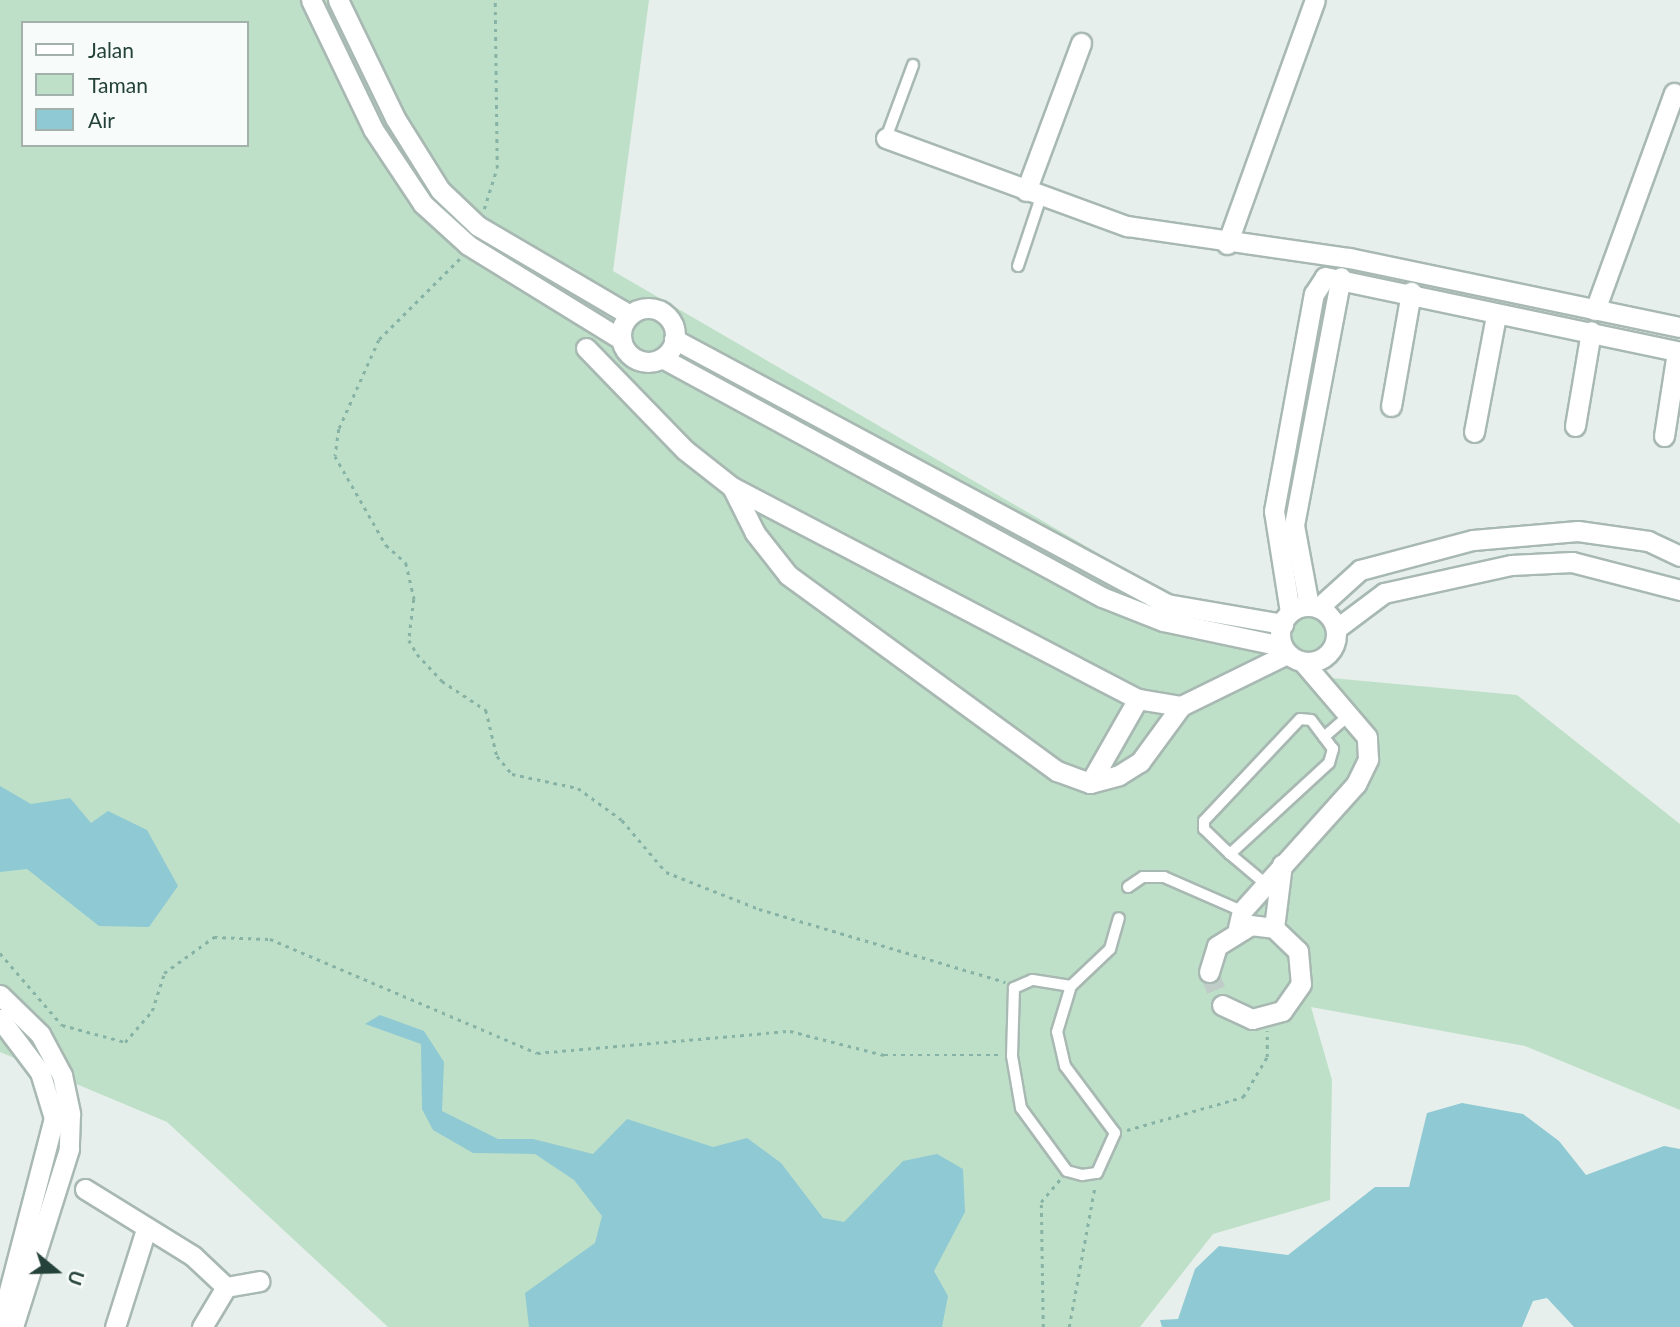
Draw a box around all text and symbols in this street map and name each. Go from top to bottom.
legend [21,21,248,147]
text: Jalan [88,37,134,62]
text: Taman [88,72,148,97]
text: Air [88,107,115,132]
north arrow [21,1236,91,1306]
text: U [63,1268,90,1288]

